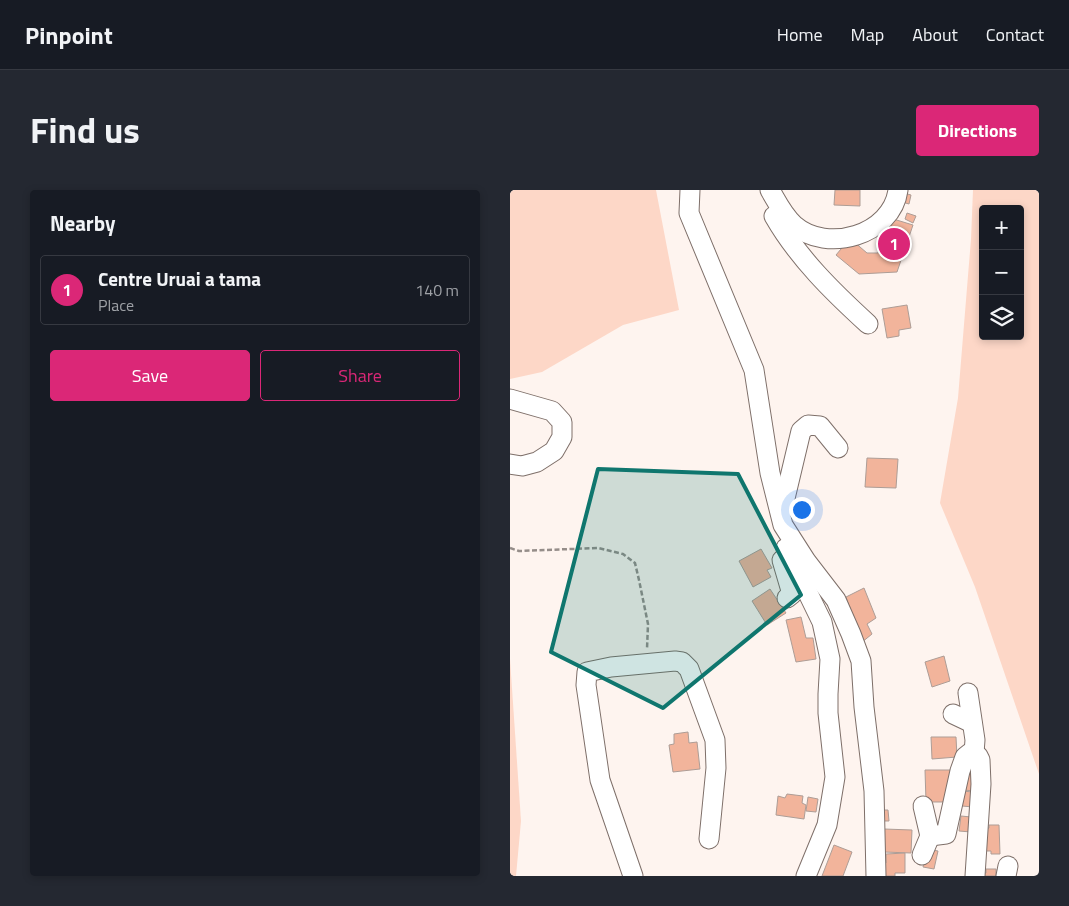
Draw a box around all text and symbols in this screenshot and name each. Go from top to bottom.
text: Pinpoint [25,17,113,53]
text: Home [777,21,823,48]
text: Map [851,21,884,48]
text: About [912,21,958,48]
text: Contact [986,21,1044,48]
text: Find us [30,103,140,157]
button: Directions [916,105,1039,156]
map controls [979,205,1024,340]
button: + [979,205,1024,250]
text: Nearby [50,207,115,239]
pin: 1 [878,225,910,263]
button: − [979,250,1024,295]
text: Centre Uruai a tama [98,264,261,293]
text: 1 [63,278,71,302]
text: 140 m [415,278,459,302]
text: Place [98,293,134,317]
button: layers [979,295,1024,340]
button: Save [50,350,250,401]
button: Share [260,350,460,401]
your location [789,497,815,523]

